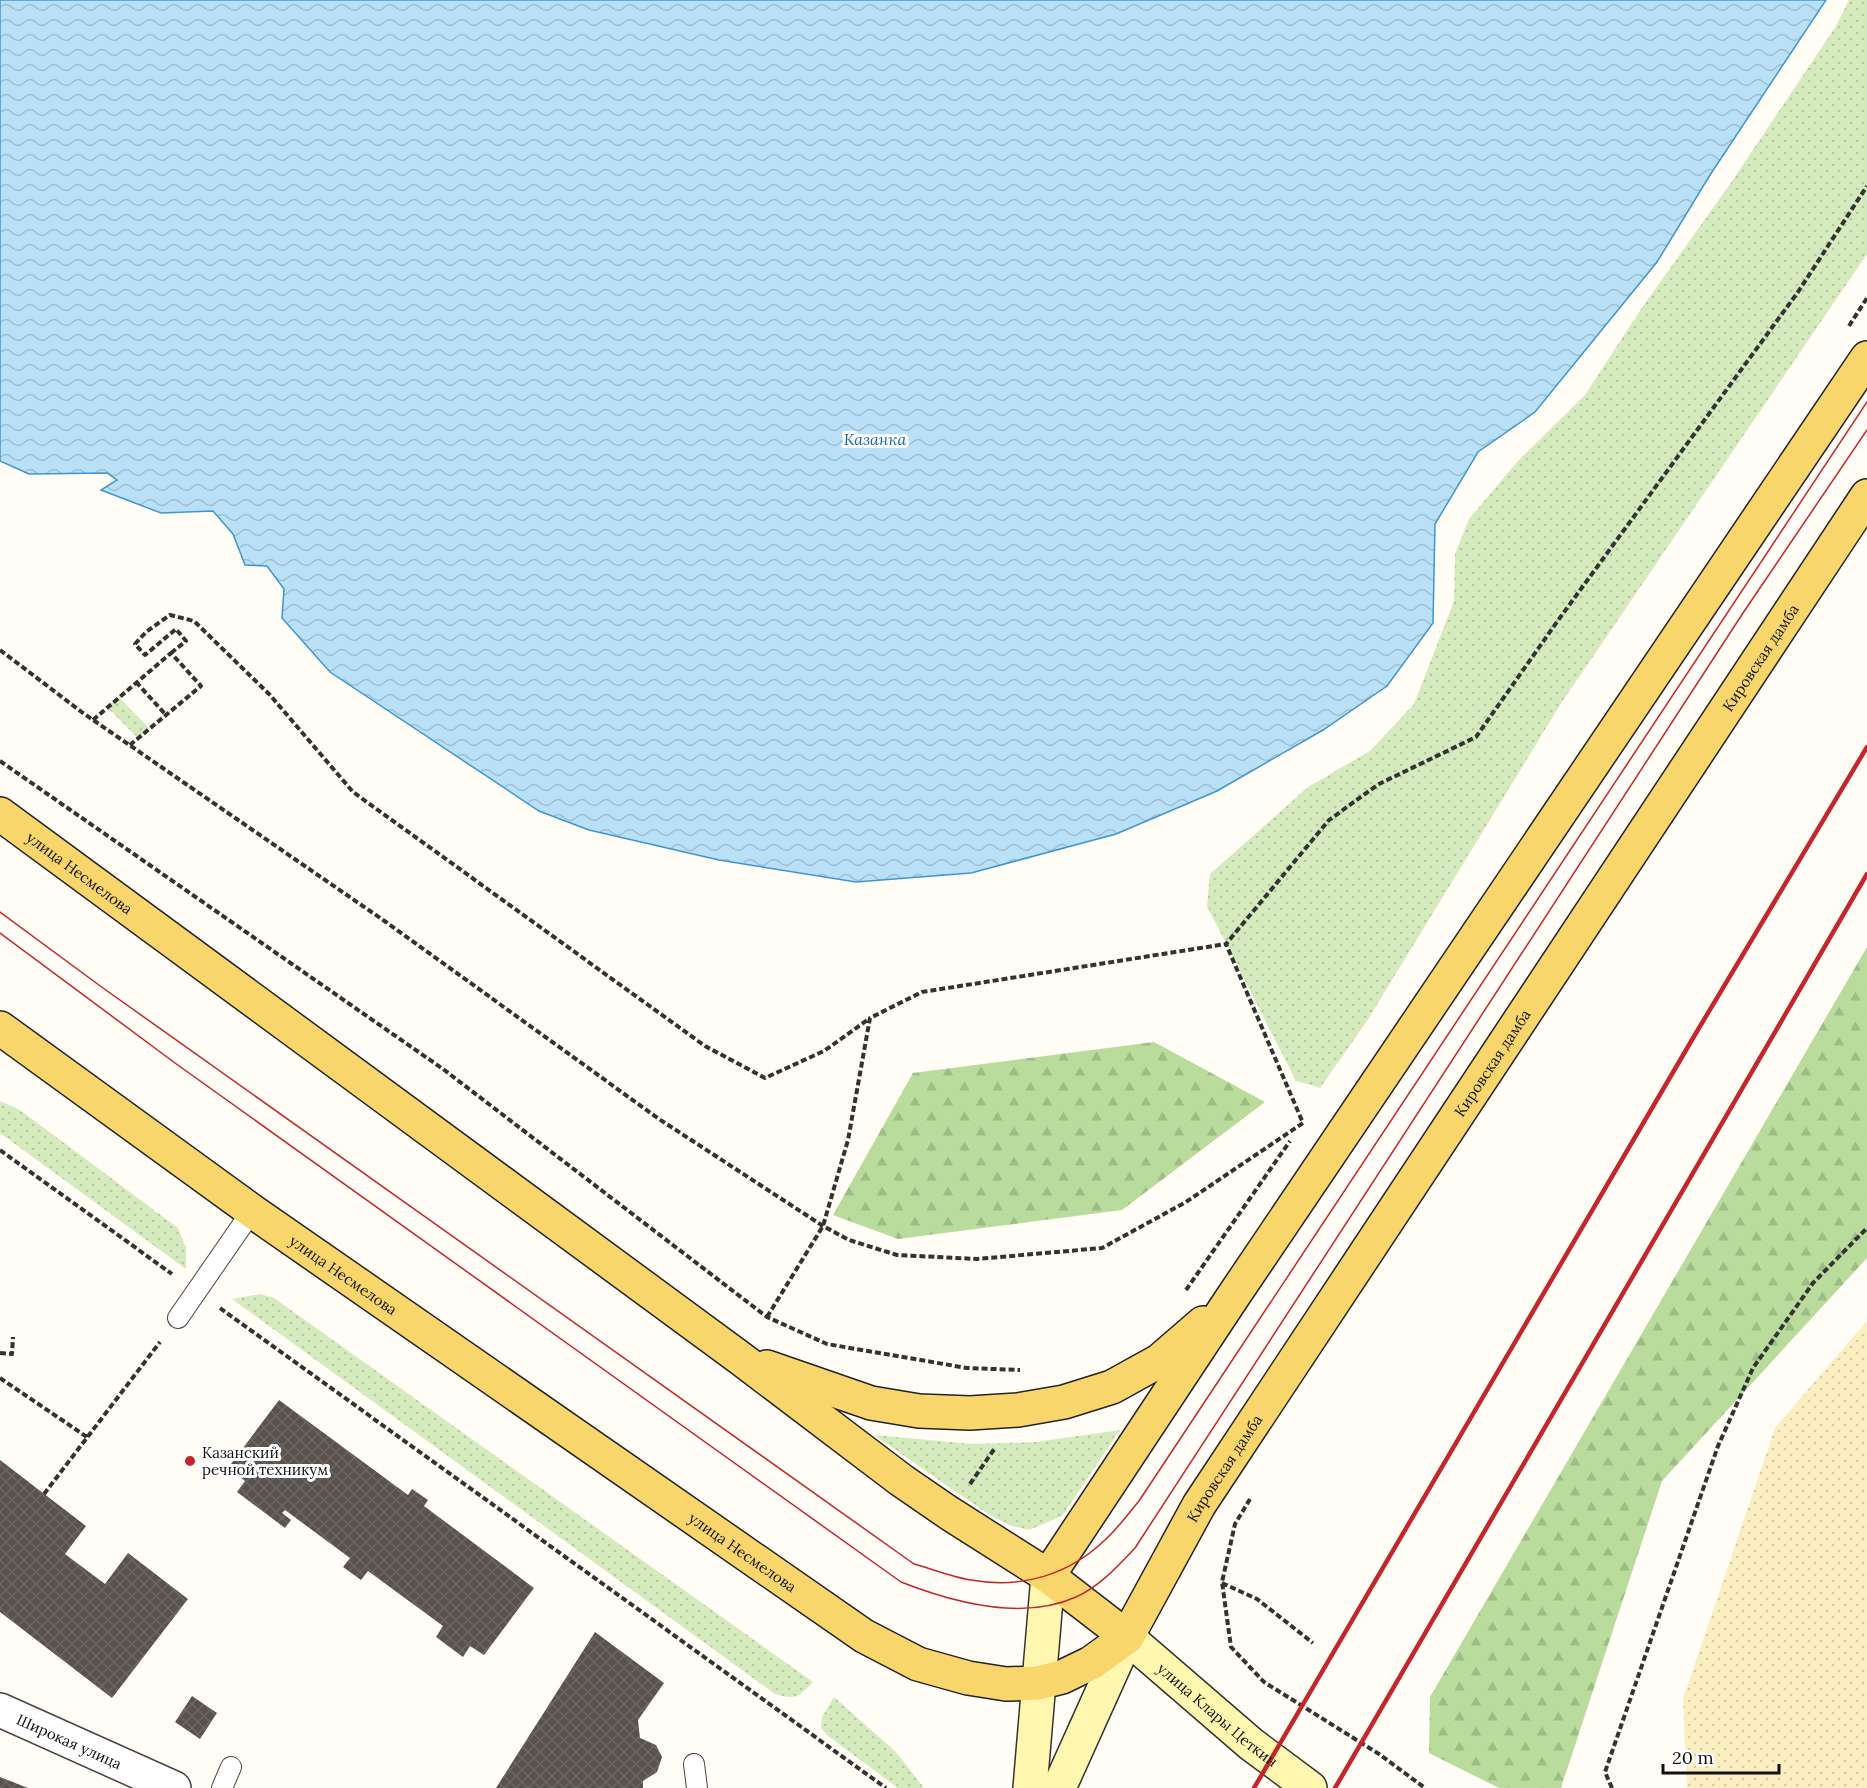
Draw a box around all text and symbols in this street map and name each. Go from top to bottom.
water label: Казанка [844,429,907,449]
street label: Кировская дамба [1718,600,1803,715]
street label: улица Несмелова [23,827,137,918]
street label: Кировская дамба [1449,1005,1534,1120]
street label: улица Несмелова [286,1231,401,1319]
street label: Кировская дамба [1182,1410,1266,1525]
place label: Казанский речной техникум [202,1443,328,1479]
marker: Казанский речной техникум [183,1454,197,1468]
street label: улица Несмелова [685,1508,801,1596]
street label: улица Клары Цеткин [1154,1658,1282,1770]
street label: Широкая улица [14,1709,125,1773]
scale bar [1663,1737,1778,1775]
text: 20 m [1672,1746,1714,1769]

